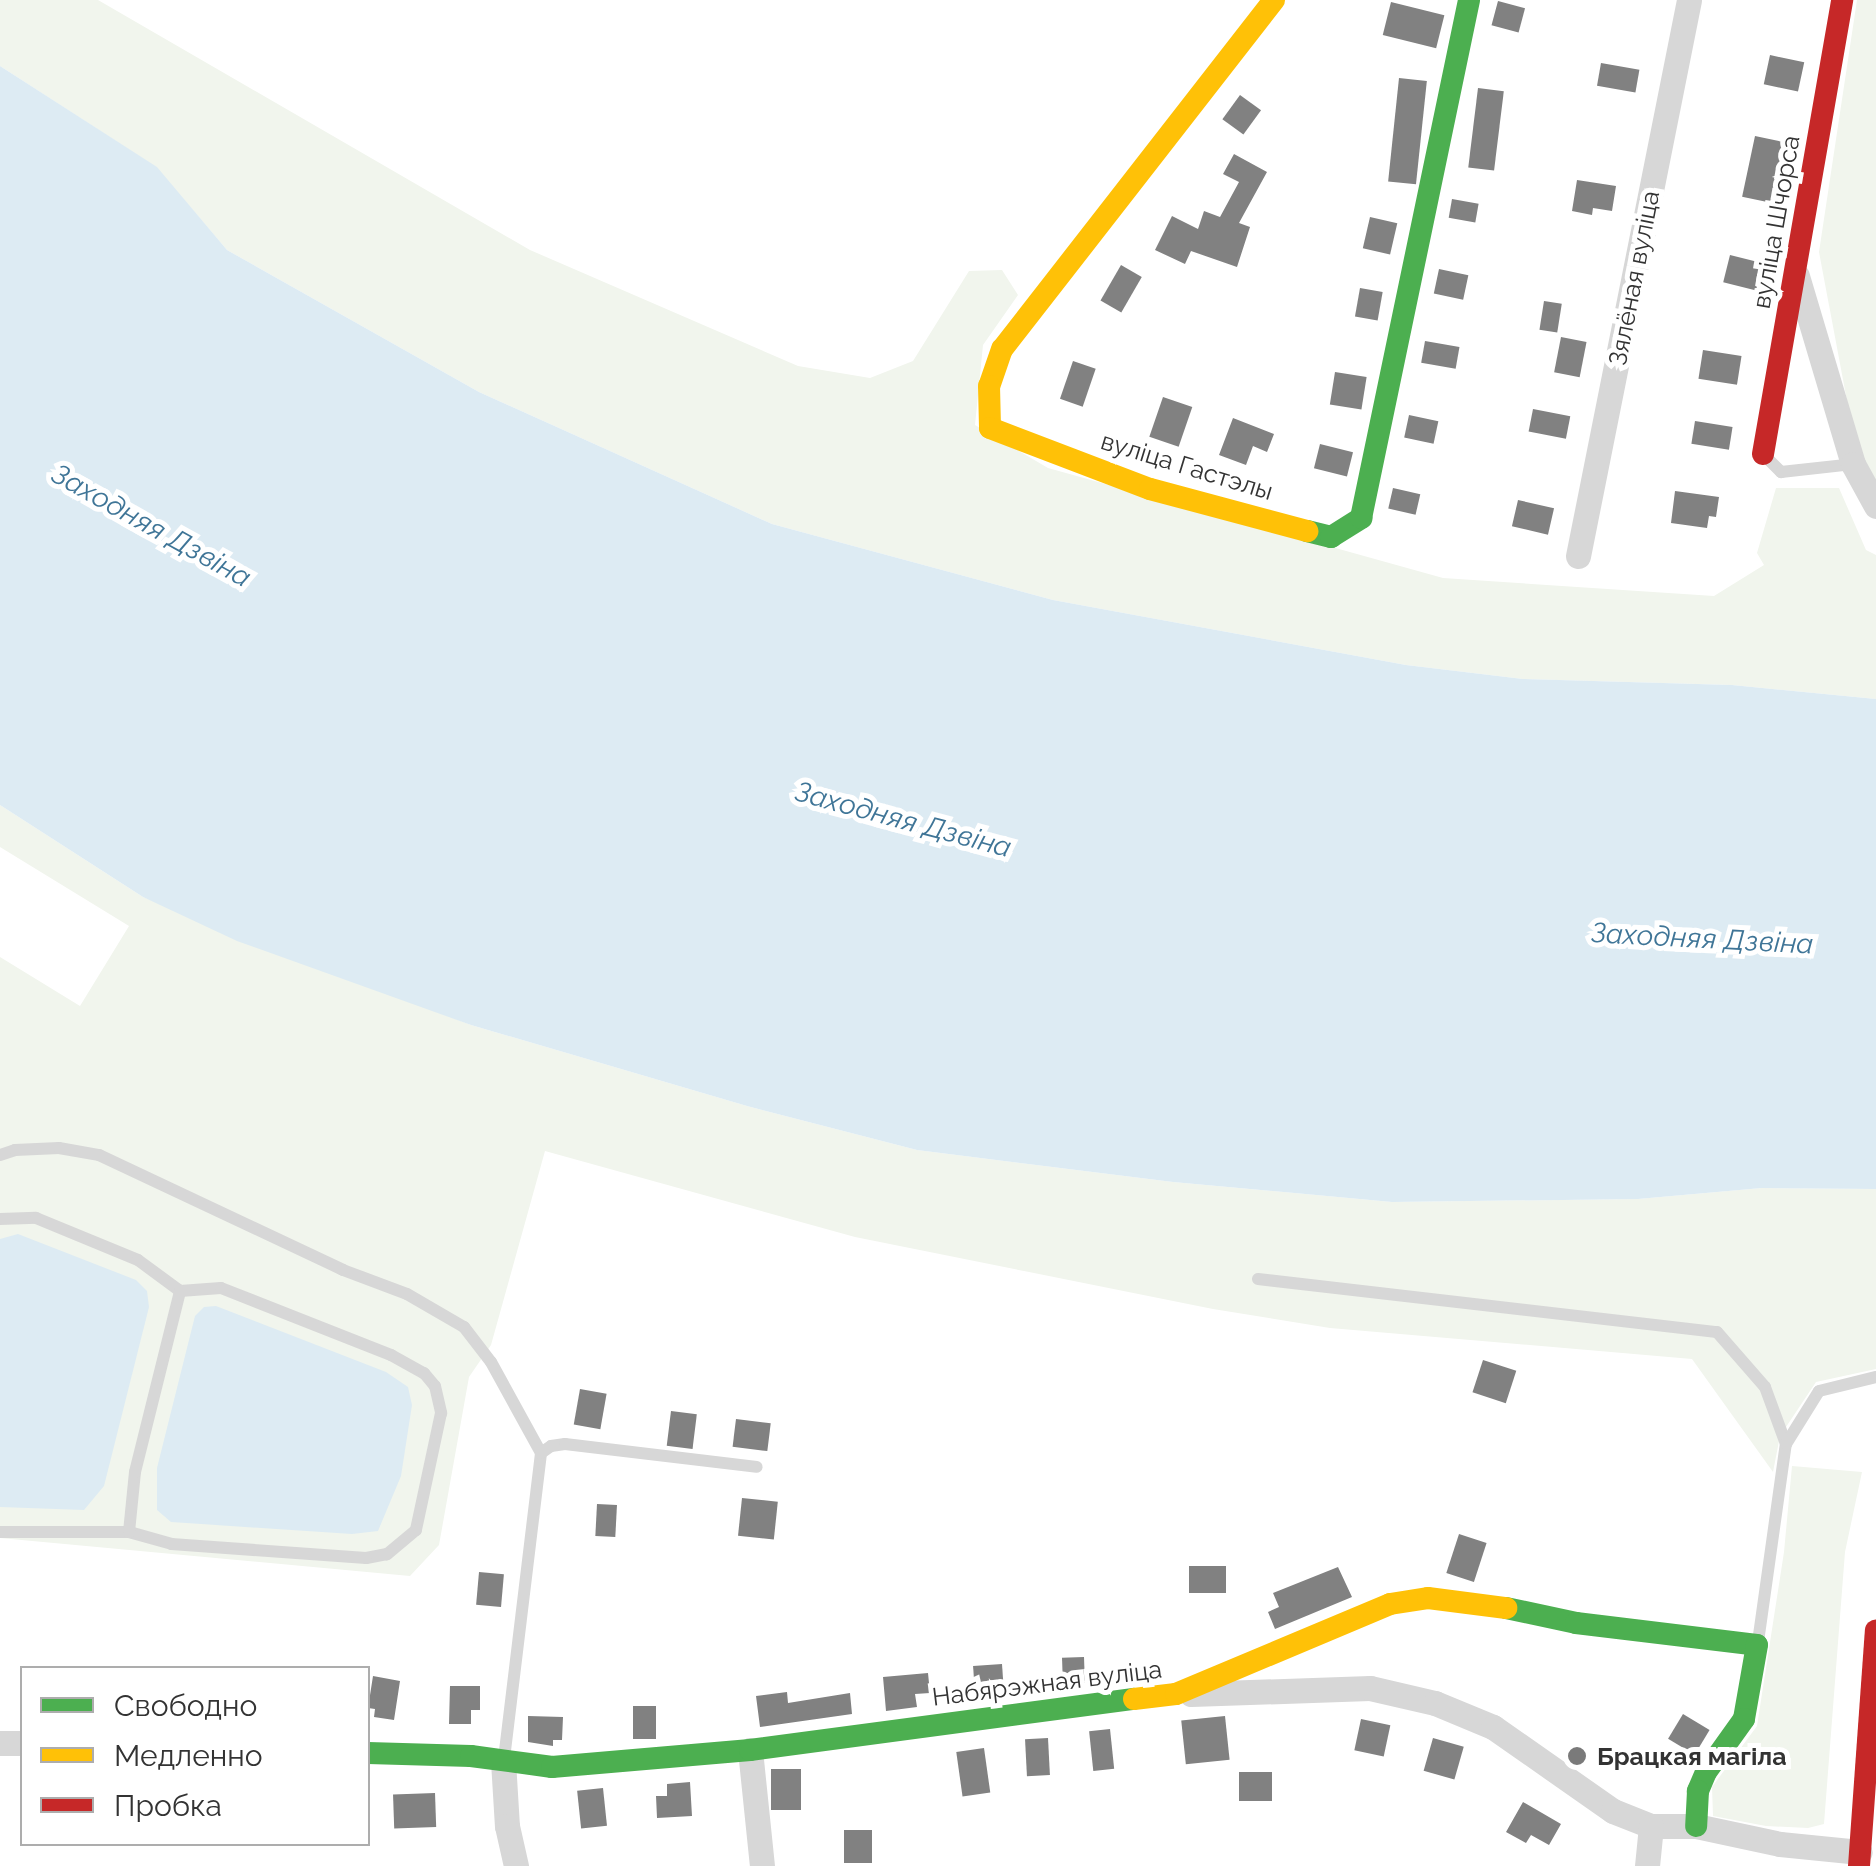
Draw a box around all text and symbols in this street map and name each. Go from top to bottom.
street label: вуліца Шчорса [1746,133,1806,311]
street label: Зялёная вуліца [1602,188,1666,368]
street label: вуліца Гастэлы [1097,426,1277,506]
water label: Заходняя Дзвіна [46,457,256,595]
water label: Заходняя Дзвіна [791,775,1015,865]
water label: Заходняя Дзвіна [1590,916,1814,962]
street label: Набярэжная вуліца [930,1654,1164,1712]
legend [20,1666,370,1846]
text: Свободно [114,1688,257,1723]
text: Медленно [114,1738,263,1773]
place label: Брацкая магіла [1597,1741,1787,1771]
marker: Брацкая магіла [1566,1745,1588,1767]
text: Пробка [114,1788,222,1823]

